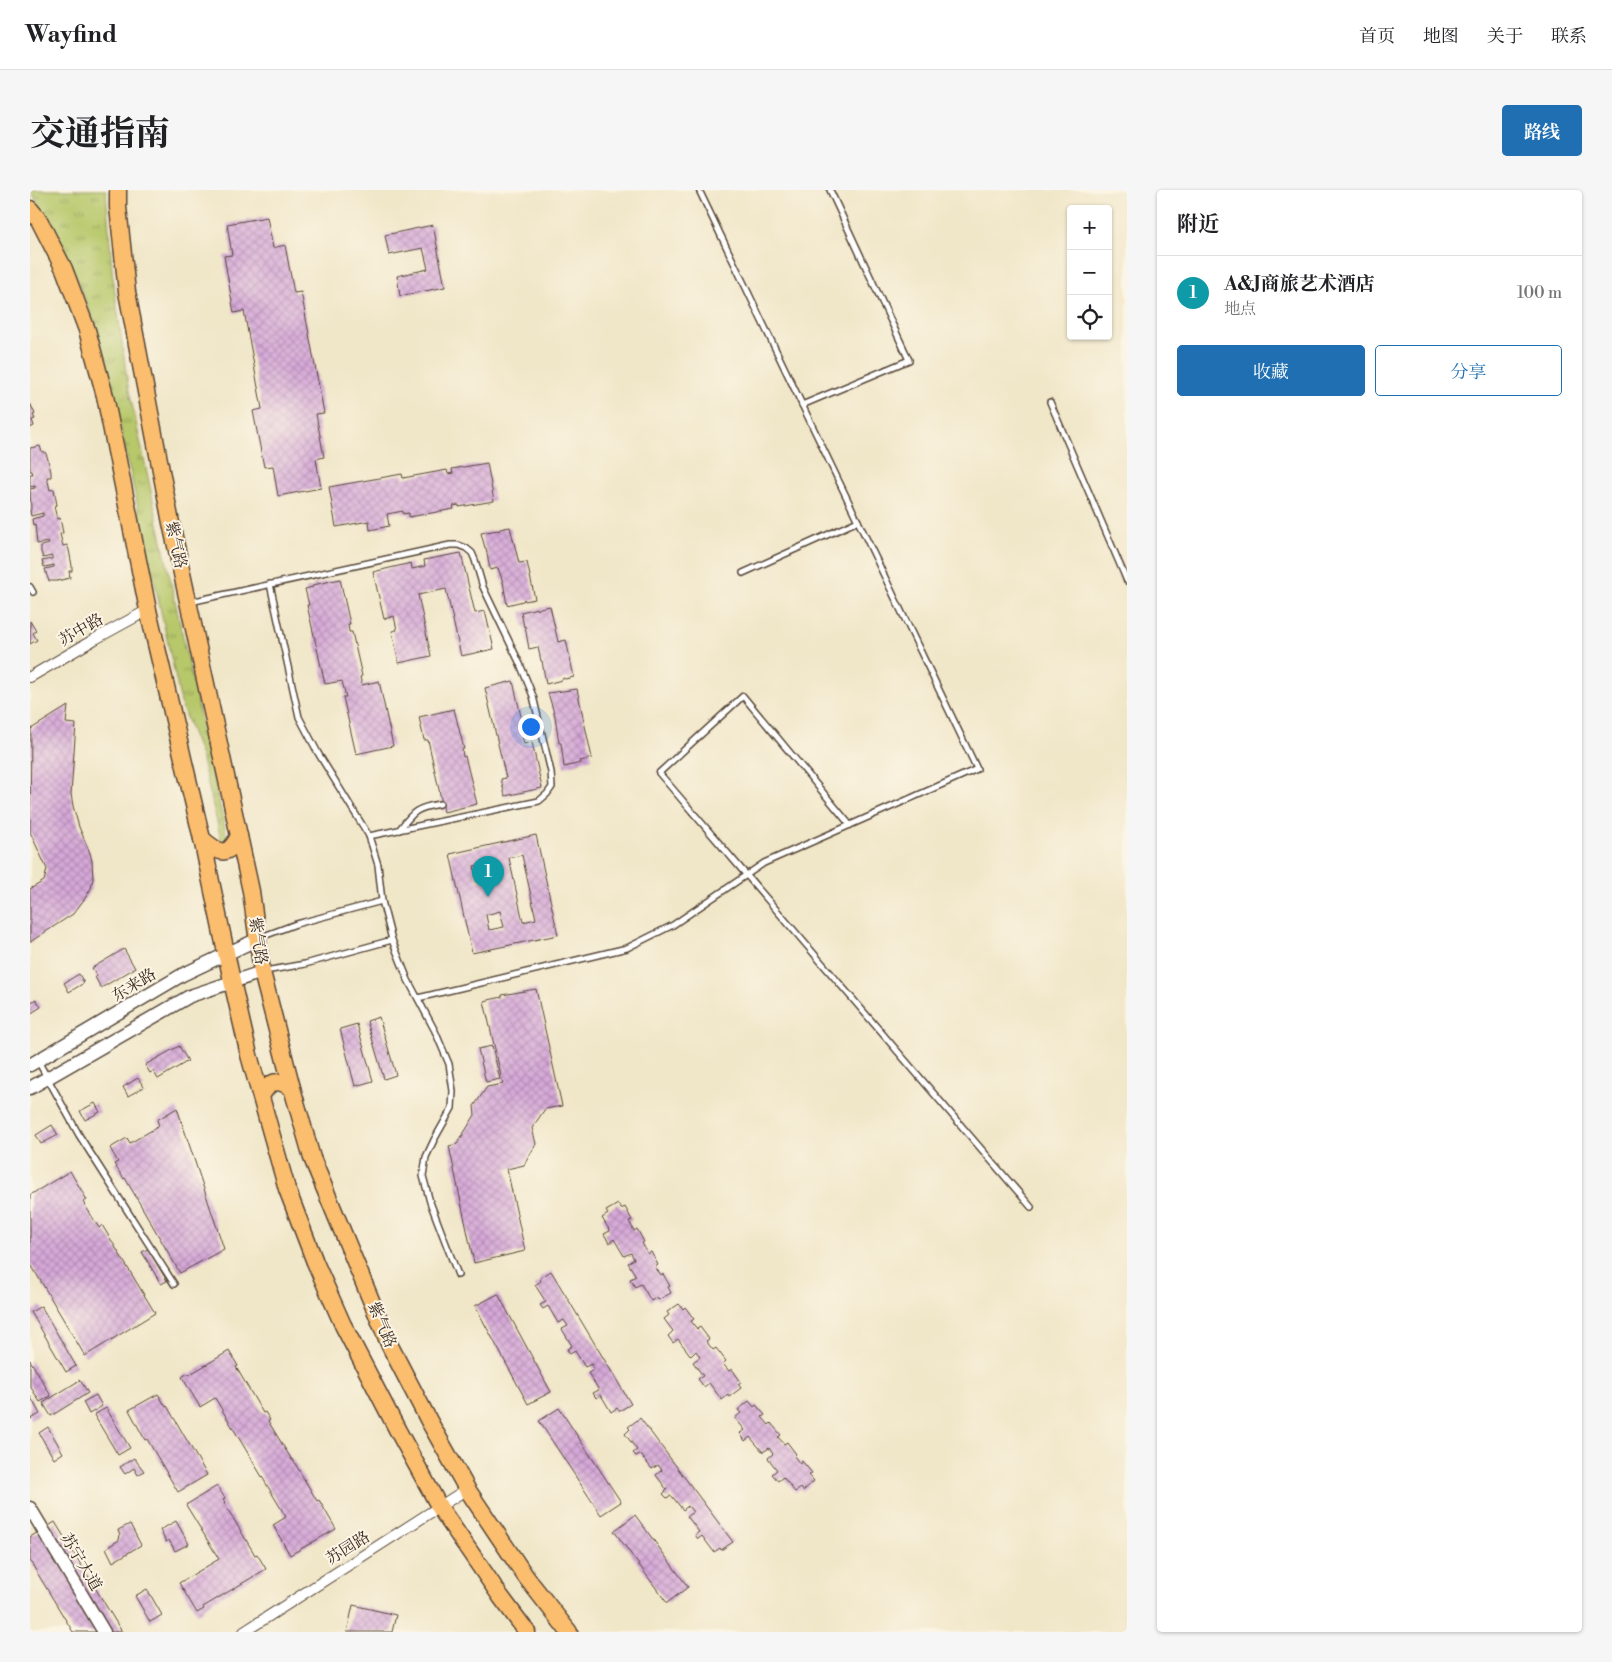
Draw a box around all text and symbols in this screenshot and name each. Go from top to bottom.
text: Wayfind [25,20,117,50]
text: 首页 [1359,25,1395,48]
text: 地图 [1423,25,1459,48]
text: 关于 [1487,25,1523,48]
text: 联系 [1551,25,1587,48]
button: 路线 [1502,105,1582,156]
text: 交通指南 [30,113,170,156]
map controls [1067,205,1112,340]
button: + [1067,205,1112,250]
text: 附近 [1177,212,1219,238]
button: − [1067,250,1112,295]
text: A&J商旅艺术酒店 [1224,272,1375,296]
text: 1 [1189,283,1197,303]
text: 100 m [1517,283,1562,303]
button: locate [1067,295,1112,340]
text: 地点 [1224,299,1256,319]
button: 收藏 [1177,345,1365,396]
button: 分享 [1375,345,1562,396]
street label: 紫气路 [161,519,191,571]
street label: 苏中路 [55,609,107,651]
your location [518,714,544,740]
pin: 1 [472,856,504,897]
street label: 紫气路 [245,916,271,966]
street label: 东来路 [108,964,160,1006]
street label: 紫气路 [363,1299,401,1351]
street label: 苏园路 [322,1527,374,1569]
street label: 苏宁大道 [56,1529,106,1595]

